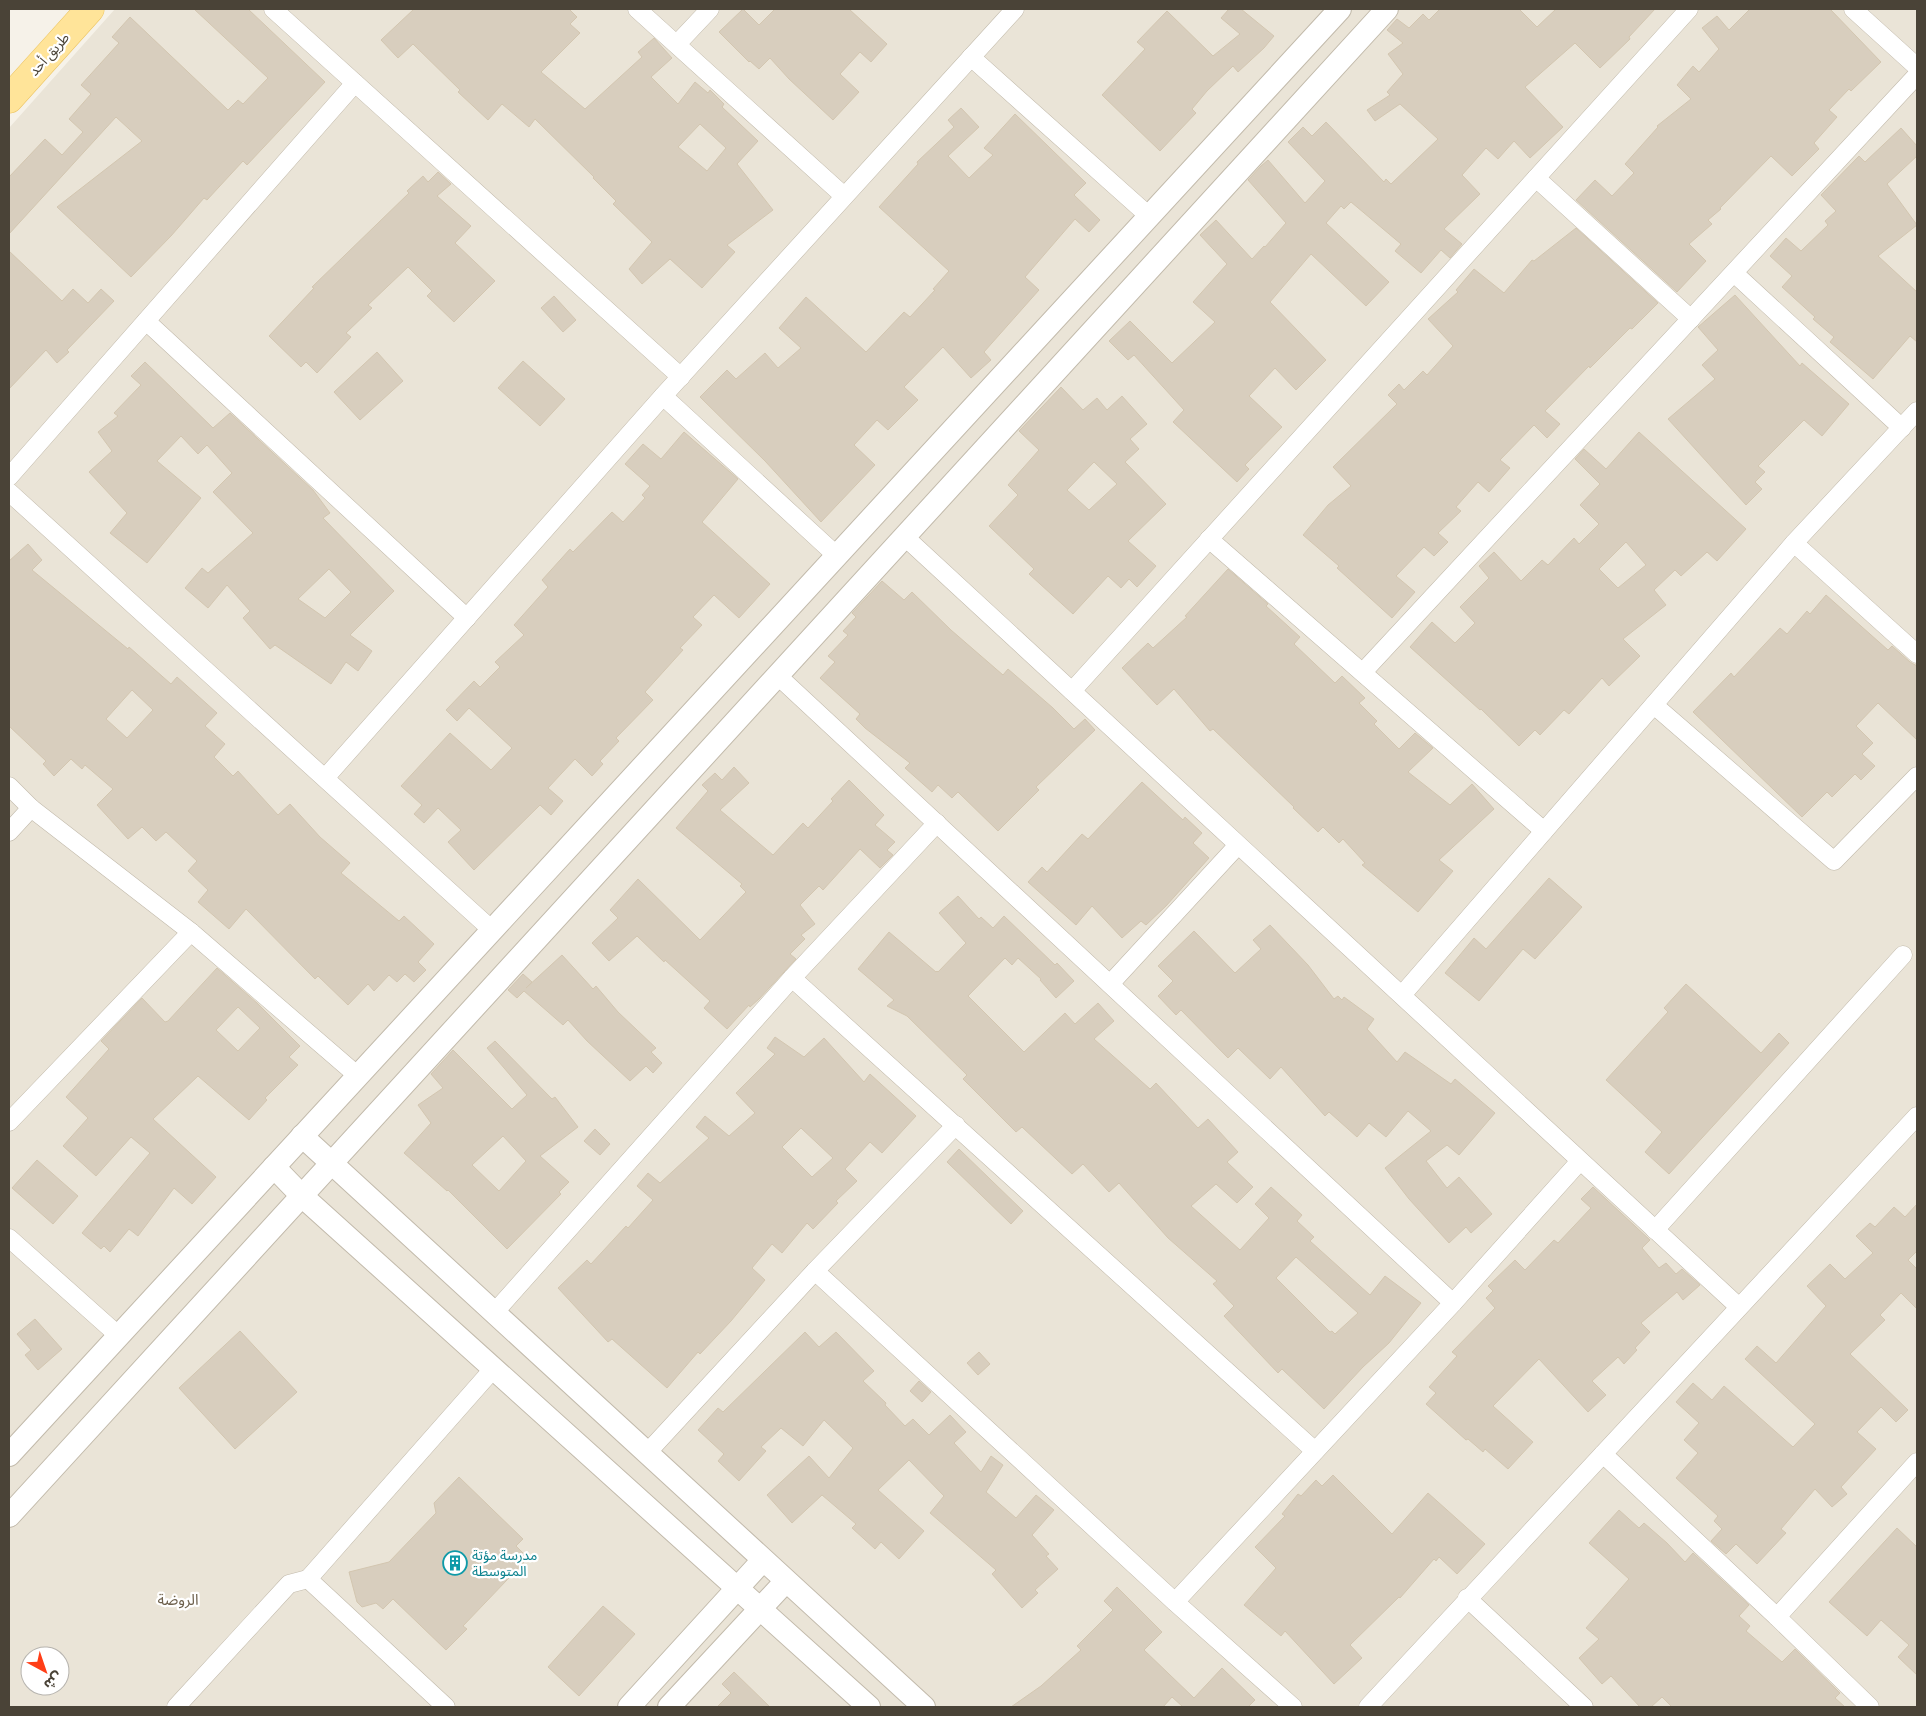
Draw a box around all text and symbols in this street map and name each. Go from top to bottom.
street label: طريق أحد [25,29,74,80]
place label: مدرسة مؤتة المتوسطة [472,1546,537,1580]
building icon: مدرسة مؤتة المتوسطة [442,1550,468,1576]
district label: الروضة [158,1591,198,1609]
north arrow [20,1646,70,1696]
text: ش [40,1668,66,1694]

